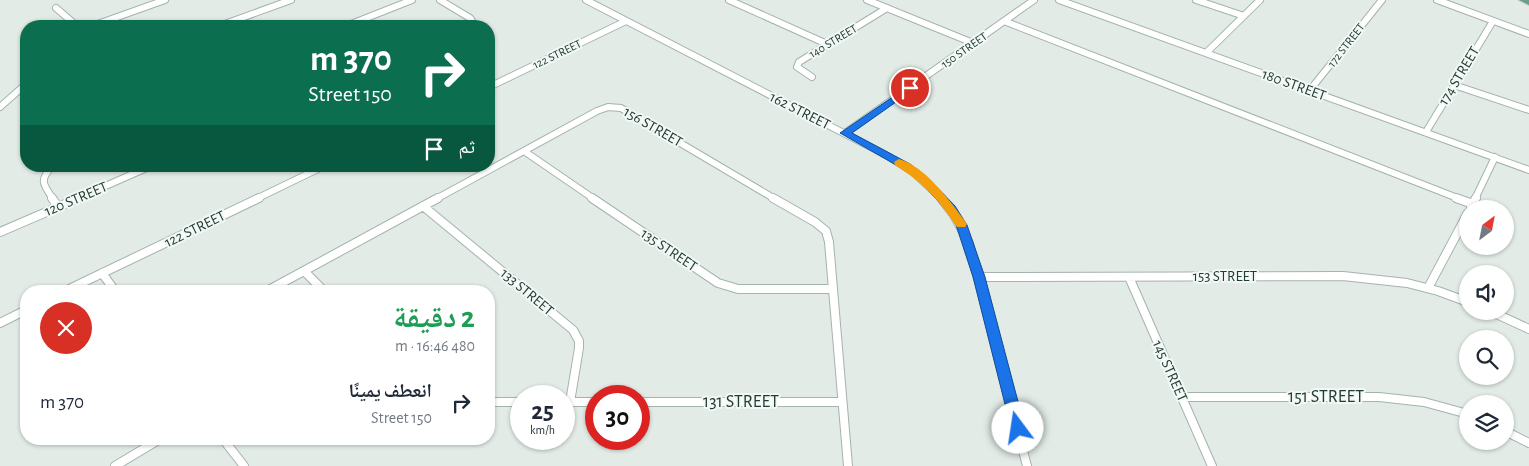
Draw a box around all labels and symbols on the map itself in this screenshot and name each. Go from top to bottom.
street label: 172 STREET [1325,21,1367,69]
street label: 140 STREET [807,22,859,60]
street label: 150 STREET [939,30,989,70]
street label: 122 STREET [531,37,583,71]
street label: 174 STREET [1436,44,1483,108]
street label: 180 STREET [1260,66,1329,104]
pin [889,67,931,109]
street label: 162 STREET [767,89,833,133]
street label: 156 STREET [621,104,686,150]
street label: 120 STREET [42,179,110,219]
north arrow [1459,200,1514,255]
street label: 122 STREET [162,208,228,250]
street label: 135 STREET [638,226,700,275]
street label: 133 STREET [498,266,557,319]
street label: 153 STREET [1193,269,1258,284]
street label: 145 STREET [1150,338,1190,405]
speed limit sign: 30 [585,385,650,450]
street label: 151 STREET [1288,388,1364,406]
street label: 131 STREET [703,393,779,411]
position arrow [991,401,1043,453]

